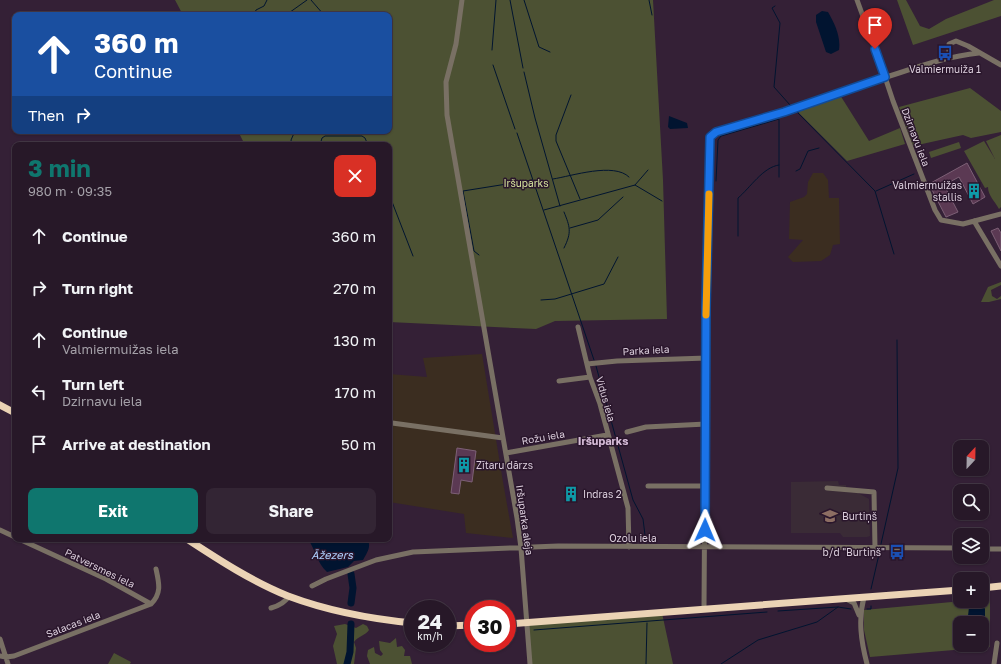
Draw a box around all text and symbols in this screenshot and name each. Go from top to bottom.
pin [858,8,892,49]
icon: arrive [864,14,886,36]
text: 360 m [94,26,179,59]
icon: ahead [28,28,80,80]
bus stop icon: Valmiermuiža 1 [936,44,954,62]
text: Continue [94,60,172,82]
place label: Valmiermuiža 1 [909,63,981,75]
icon: right [72,104,94,126]
text: Then [28,106,64,124]
street label: Dzirnavu iela [899,106,933,168]
text: 3 min [28,153,91,182]
button: close [334,155,376,197]
park label: Iršuparks [503,177,549,189]
place label: Valmiermuižas stallis [892,179,962,203]
building icon: Valmiermuižas stallis [965,182,983,200]
text: 980 m · 09:35 [28,183,112,199]
icon: ahead [28,225,50,247]
text: Continue [62,227,128,245]
text: 360 m [332,227,376,245]
icon: right [28,277,50,299]
text: Turn right [62,279,133,297]
text: 270 m [333,279,376,297]
text: Continue [62,323,128,341]
icon: ahead [28,329,50,351]
text: 130 m [334,331,376,349]
text: Valmiermuižas iela [62,341,179,357]
street label: Parka iela [622,343,670,357]
text: Turn left [62,375,124,393]
street label: Vidus iela [594,375,618,423]
icon: left [28,381,50,403]
text: 170 m [334,383,376,401]
text: Dzirnavu iela [62,393,142,409]
street label: Rožu iela [520,427,566,447]
icon: arrive [28,433,50,455]
district label: Iršuparks [578,434,628,447]
text: Arrive at destination [62,435,211,453]
text: 50 m [341,435,376,453]
north arrow [953,440,989,476]
map controls [953,440,989,652]
building icon: Zītaru dārzs [455,456,473,474]
place label: Zītaru dārzs [476,459,533,471]
street label: Iršuparka aleja [514,484,536,556]
button: search [953,484,989,520]
building icon: Indras 2 [562,485,580,503]
button: Exit [28,488,198,534]
button: Share [206,488,376,534]
place label: Indras 2 [583,488,622,500]
school or university icon: Burtiņš [821,507,839,525]
position arrow [684,509,726,551]
place label: Burtiņš [842,510,877,523]
button: layers [953,528,989,564]
street label: Ozolu iela [609,532,657,544]
bus stop icon: b/d "Burtiņš" [888,543,906,561]
street label: Patversmes iela [63,546,137,590]
place label: b/d "Burtiņš" [823,546,885,559]
water label: Āžezers [311,548,354,561]
button: + [953,572,989,608]
speed limit sign: 30 [464,600,516,652]
street label: Salacas iela [44,608,102,640]
text: 24 [418,609,442,633]
button: − [953,616,989,652]
text: km/h [417,630,443,642]

